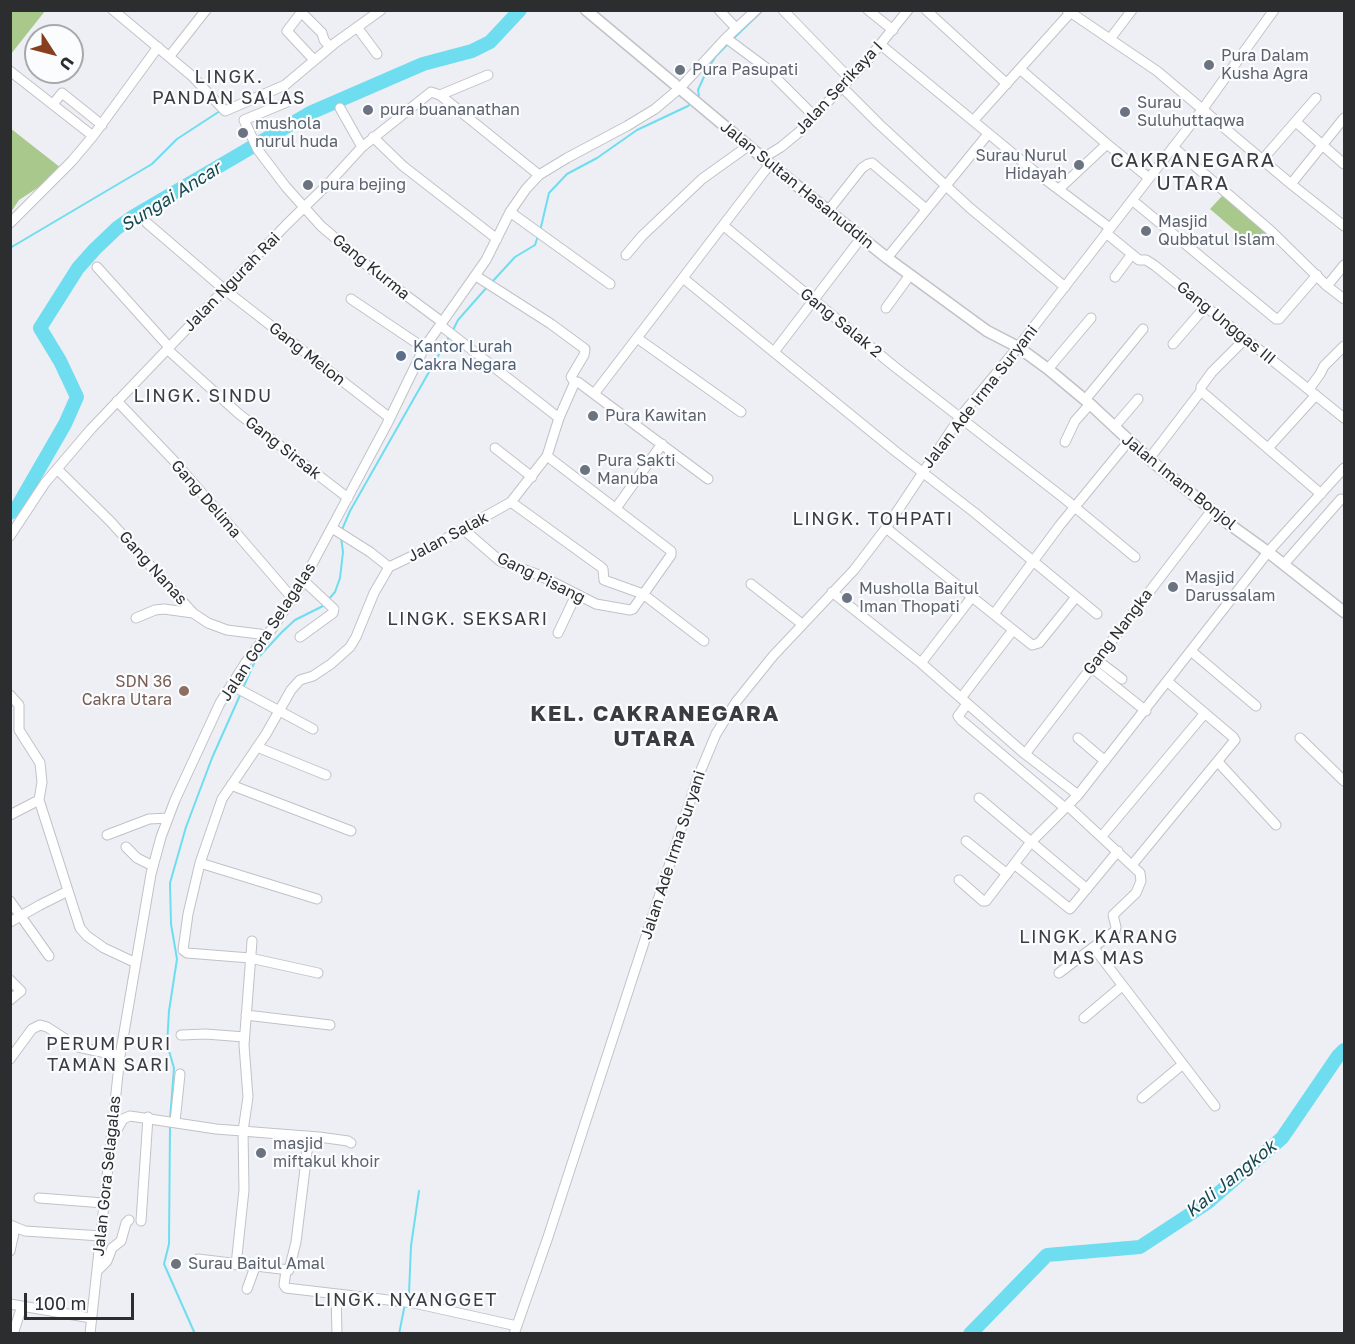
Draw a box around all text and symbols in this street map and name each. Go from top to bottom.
north arrow [24,24,84,84]
street label: Jalan Serikaya I [791,38,887,138]
place label: Pura Dalam Kusha Agra [1221,46,1309,84]
text: U [55,53,78,74]
marker: Pura Dalam Kusha Agra [1202,58,1216,72]
place label: Pura Pasupati [692,60,798,80]
marker: Pura Pasupati [673,63,687,77]
district label: LINGK. PANDAN SALAS [152,66,306,109]
place label: Surau Suluhuttaqwa [1137,93,1244,131]
place label: pura buananathan [380,100,520,120]
marker: pura buananathan [361,103,375,117]
marker: Surau Suluhuttaqwa [1118,105,1132,119]
place label: mushola nurul huda [255,114,338,152]
street label: Jalan Sultan Hasanuddin [716,117,878,253]
marker: mushola nurul huda [236,126,250,140]
place label: Surau Nurul Hidayah [975,146,1067,184]
district label: CAKRANEGARA UTARA [1110,149,1276,196]
water label: Sungai Ancar [117,158,225,236]
marker: Surau Nurul Hidayah [1072,158,1086,172]
place label: pura bejing [320,175,406,195]
marker: pura bejing [301,178,315,192]
place label: Masjid Qubbatul Islam [1158,212,1275,250]
marker: Masjid Qubbatul Islam [1139,224,1153,238]
street label: Jalan Ngurah Rai [180,228,284,336]
street label: Gang Kurma [328,230,414,304]
street label: Gang Unggas III [1173,277,1279,369]
street label: Gang Salak 2 [796,284,886,362]
street label: Gang Melon [265,318,349,390]
street label: Jalan Ade Irma Suryani [918,322,1042,472]
place label: Kantor Lurah Cakra Negara [413,337,517,375]
marker: Kantor Lurah Cakra Negara [394,349,408,363]
district label: LINGK. SINDU [133,385,273,407]
place label: Pura Kawitan [605,406,707,426]
marker: Pura Kawitan [586,409,600,423]
street label: Gang Sirsak [241,412,325,484]
street label: Jalan Imam Bonjol [1118,430,1240,534]
place label: Pura Sakti Manuba [597,451,676,489]
street label: Gang Delima [167,456,245,542]
marker: Pura Sakti Manuba [578,463,592,477]
street label: Jalan Salak [404,508,492,566]
district label: LINGK. TOHPATI [792,508,954,530]
street label: Gang Nanas [115,527,191,609]
street label: Gang Pisang [494,548,588,608]
street label: Jalan Gora Selagalas [216,559,320,705]
place label: Masjid Darussalam [1185,568,1275,606]
place label: Musholla Baitul Iman Thopati [859,579,979,617]
marker: Masjid Darussalam [1166,580,1180,594]
street label: Gang Nangka [1079,585,1157,679]
marker: Musholla Baitul Iman Thopati [840,591,854,605]
district label: LINGK. SEKSARI [387,608,549,630]
place label: SDN 36 Cakra Utara [82,672,172,710]
marker: SDN 36 Cakra Utara [177,684,191,698]
district label: KEL. CAKRANEGARA UTARA [530,701,780,752]
street label: Jalan Ade Irma Suryani [637,768,709,942]
district label: LINGK. KARANG MAS MAS [1019,926,1179,968]
district label: PERUM PURI TAMAN SARI [46,1033,172,1076]
street label: Jalan Gora Selagalas [89,1095,125,1257]
place label: masjid miftakul khoir [273,1134,380,1172]
water label: Kali Jangkok [1181,1136,1281,1222]
marker: masjid miftakul khoir [254,1146,268,1160]
place label: Surau Baitul Amal [188,1254,325,1274]
marker: Surau Baitul Amal [169,1257,183,1271]
scale bar [27,1281,136,1319]
district label: LINGK. NYANGGET [314,1289,498,1311]
text: 100 m [35,1292,86,1314]

